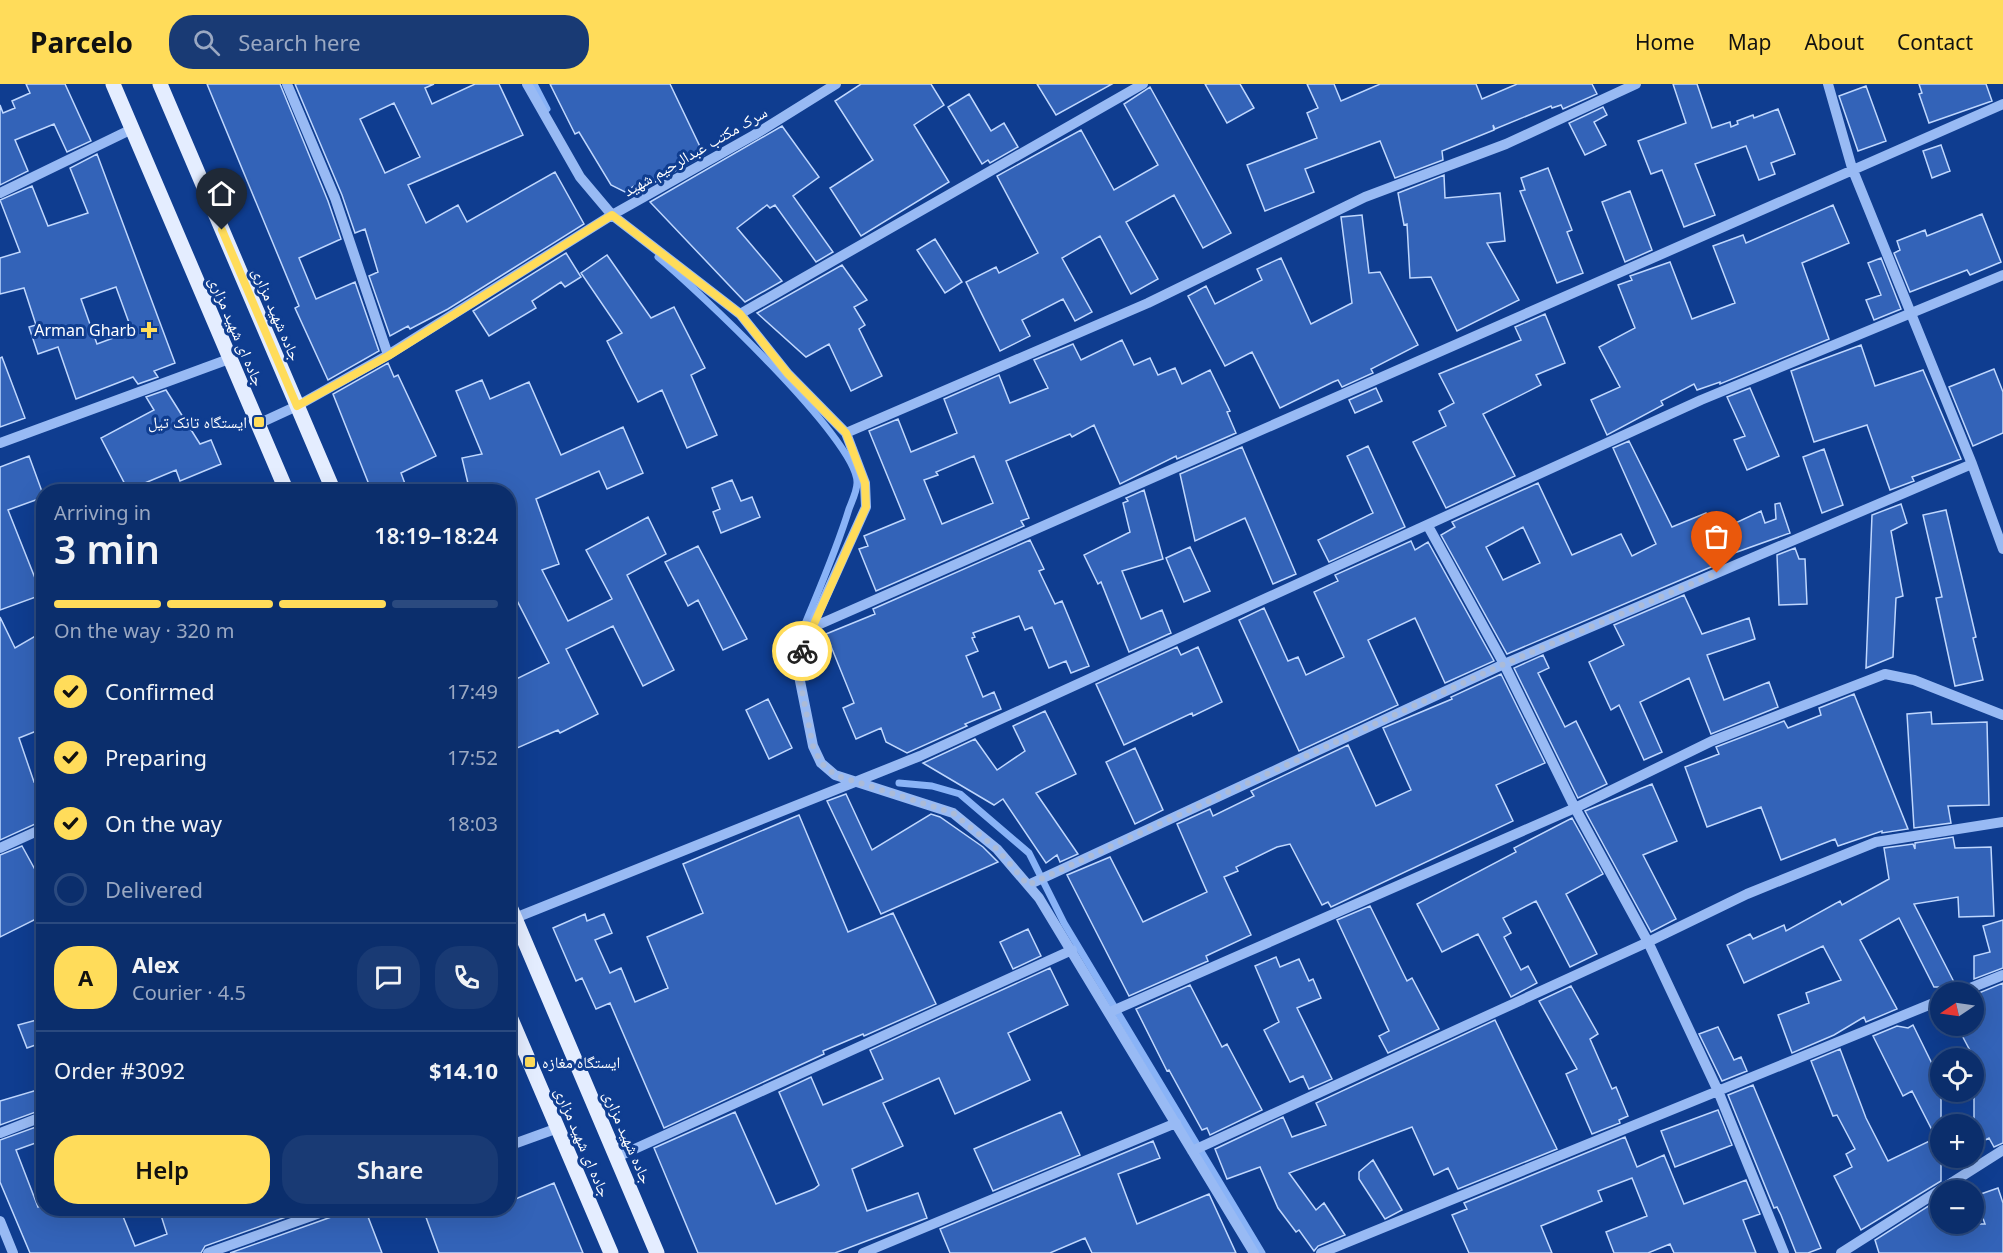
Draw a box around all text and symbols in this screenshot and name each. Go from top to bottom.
search box [169,15,589,69]
text: Parcelo [30,23,133,61]
icon: search [190,26,223,59]
text: Search here [238,27,361,57]
text: Home [1635,28,1695,56]
text: Map [1728,28,1771,56]
text: About [1804,28,1864,56]
text: Contact [1897,28,1973,56]
street label: سرک مکتب عبدالرحیم شهید [619,101,771,201]
pin [196,168,247,230]
icon: home [205,177,238,210]
street label: جاده شهید مزاری [247,264,307,364]
street label: جاده ای شهید مزاری [204,273,270,389]
place label: Arman Gharb [34,319,136,341]
marker: Arman Gharb [140,321,158,339]
place label: ایستگاه تانک تیل [148,411,247,433]
marker: ایستگاه تانک تیل [252,415,266,429]
text: Arriving in [54,499,151,526]
pin [1691,511,1742,573]
text: 18:19–18:24 [374,520,498,550]
icon: bag [1700,520,1733,553]
text: 3 min [54,522,160,575]
text: On the way · 320 m [54,617,234,644]
courier [772,621,832,681]
icon: bike [786,635,819,668]
icon: check [54,675,87,708]
text: Confirmed [105,676,215,706]
text: 17:49 [447,678,498,705]
icon: check [54,741,87,774]
text: Preparing [105,742,207,772]
text: 17:52 [447,744,498,771]
icon: check [54,807,87,840]
text: On the way [105,808,222,838]
text: 18:03 [447,810,498,837]
text: Delivered [105,874,203,904]
button: chat [357,946,420,1009]
button: phone [435,946,498,1009]
text: Alex [132,949,179,979]
text: A [78,962,93,992]
text: Courier · 4.5 [132,979,246,1006]
north arrow [1930,982,1984,1036]
map controls [1930,982,1984,1234]
button: locate [1930,1048,1984,1102]
place label: ایستگاه مغازه [542,1051,620,1073]
text: Order #3092 [54,1055,185,1085]
text: $14.10 [429,1055,498,1085]
marker: ایستگاه مغازه [523,1055,537,1069]
street label: جاده ای شهید مزاری [550,1084,616,1200]
street label: جاده شهید مزاری [598,1087,658,1187]
button: + [1930,1114,1984,1168]
button: Help [54,1135,270,1204]
button: Share [282,1135,498,1204]
button: − [1930,1180,1984,1234]

